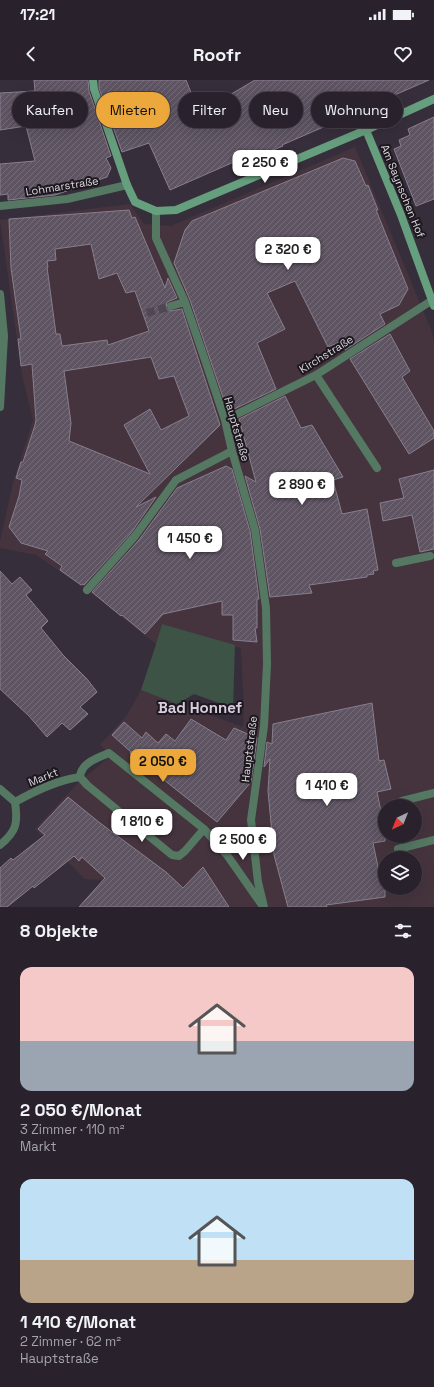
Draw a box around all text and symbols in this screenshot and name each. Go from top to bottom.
text: 17:21 [20,5,55,24]
icon: back [20,43,42,65]
text: Roofr [193,43,241,66]
icon: heart [392,43,414,65]
chip: Kaufen [12,92,88,128]
chip: Mieten [96,92,170,128]
chip: Filter [178,92,241,128]
chip: Neu [249,92,303,128]
chip: Wohnung [311,92,403,128]
street label: Am Saynschen Hof [378,142,428,240]
pin: 2 250 € [228,150,302,184]
text: 2 250 € [241,154,289,171]
street label: Lohmarstraße [24,173,100,199]
pin: 2 320 € [251,237,325,271]
text: 2 320 € [264,241,312,258]
street label: Kirchstraße [296,332,356,376]
street label: Hauptstraße [221,395,253,463]
pin: 2 890 € [265,472,339,506]
text: 2 890 € [278,476,326,493]
pin: 1 450 € [153,526,227,560]
text: 1 450 € [167,530,213,547]
district label: Bad Honnef [158,698,243,717]
street label: Hauptstraße [238,715,260,783]
pin: 2 050 € [126,749,200,783]
text: 2 050 € [139,753,187,770]
street label: Markt [26,765,60,789]
pin: 1 410 € [290,773,364,807]
text: 1 410 € [305,777,349,794]
north arrow [378,799,422,843]
map controls [378,799,422,895]
pin: 1 810 € [105,809,179,843]
text: 1 810 € [120,813,164,830]
pin: 2 500 € [206,827,280,861]
text: 2 500 € [219,831,267,848]
button: layers [378,851,422,895]
text: 8 Objekte [20,920,98,942]
icon: filters [392,920,414,942]
icon: home [181,993,253,1065]
text: 2 050 €/Monat [20,1099,142,1121]
text: 3 Zimmer · 110 m² [20,1121,124,1138]
text: Markt [20,1138,57,1155]
icon: home [181,1205,253,1277]
text: 1 410 €/Monat [20,1311,136,1333]
text: 2 Zimmer · 62 m² [20,1333,121,1350]
text: Hauptstraße [20,1350,99,1367]

